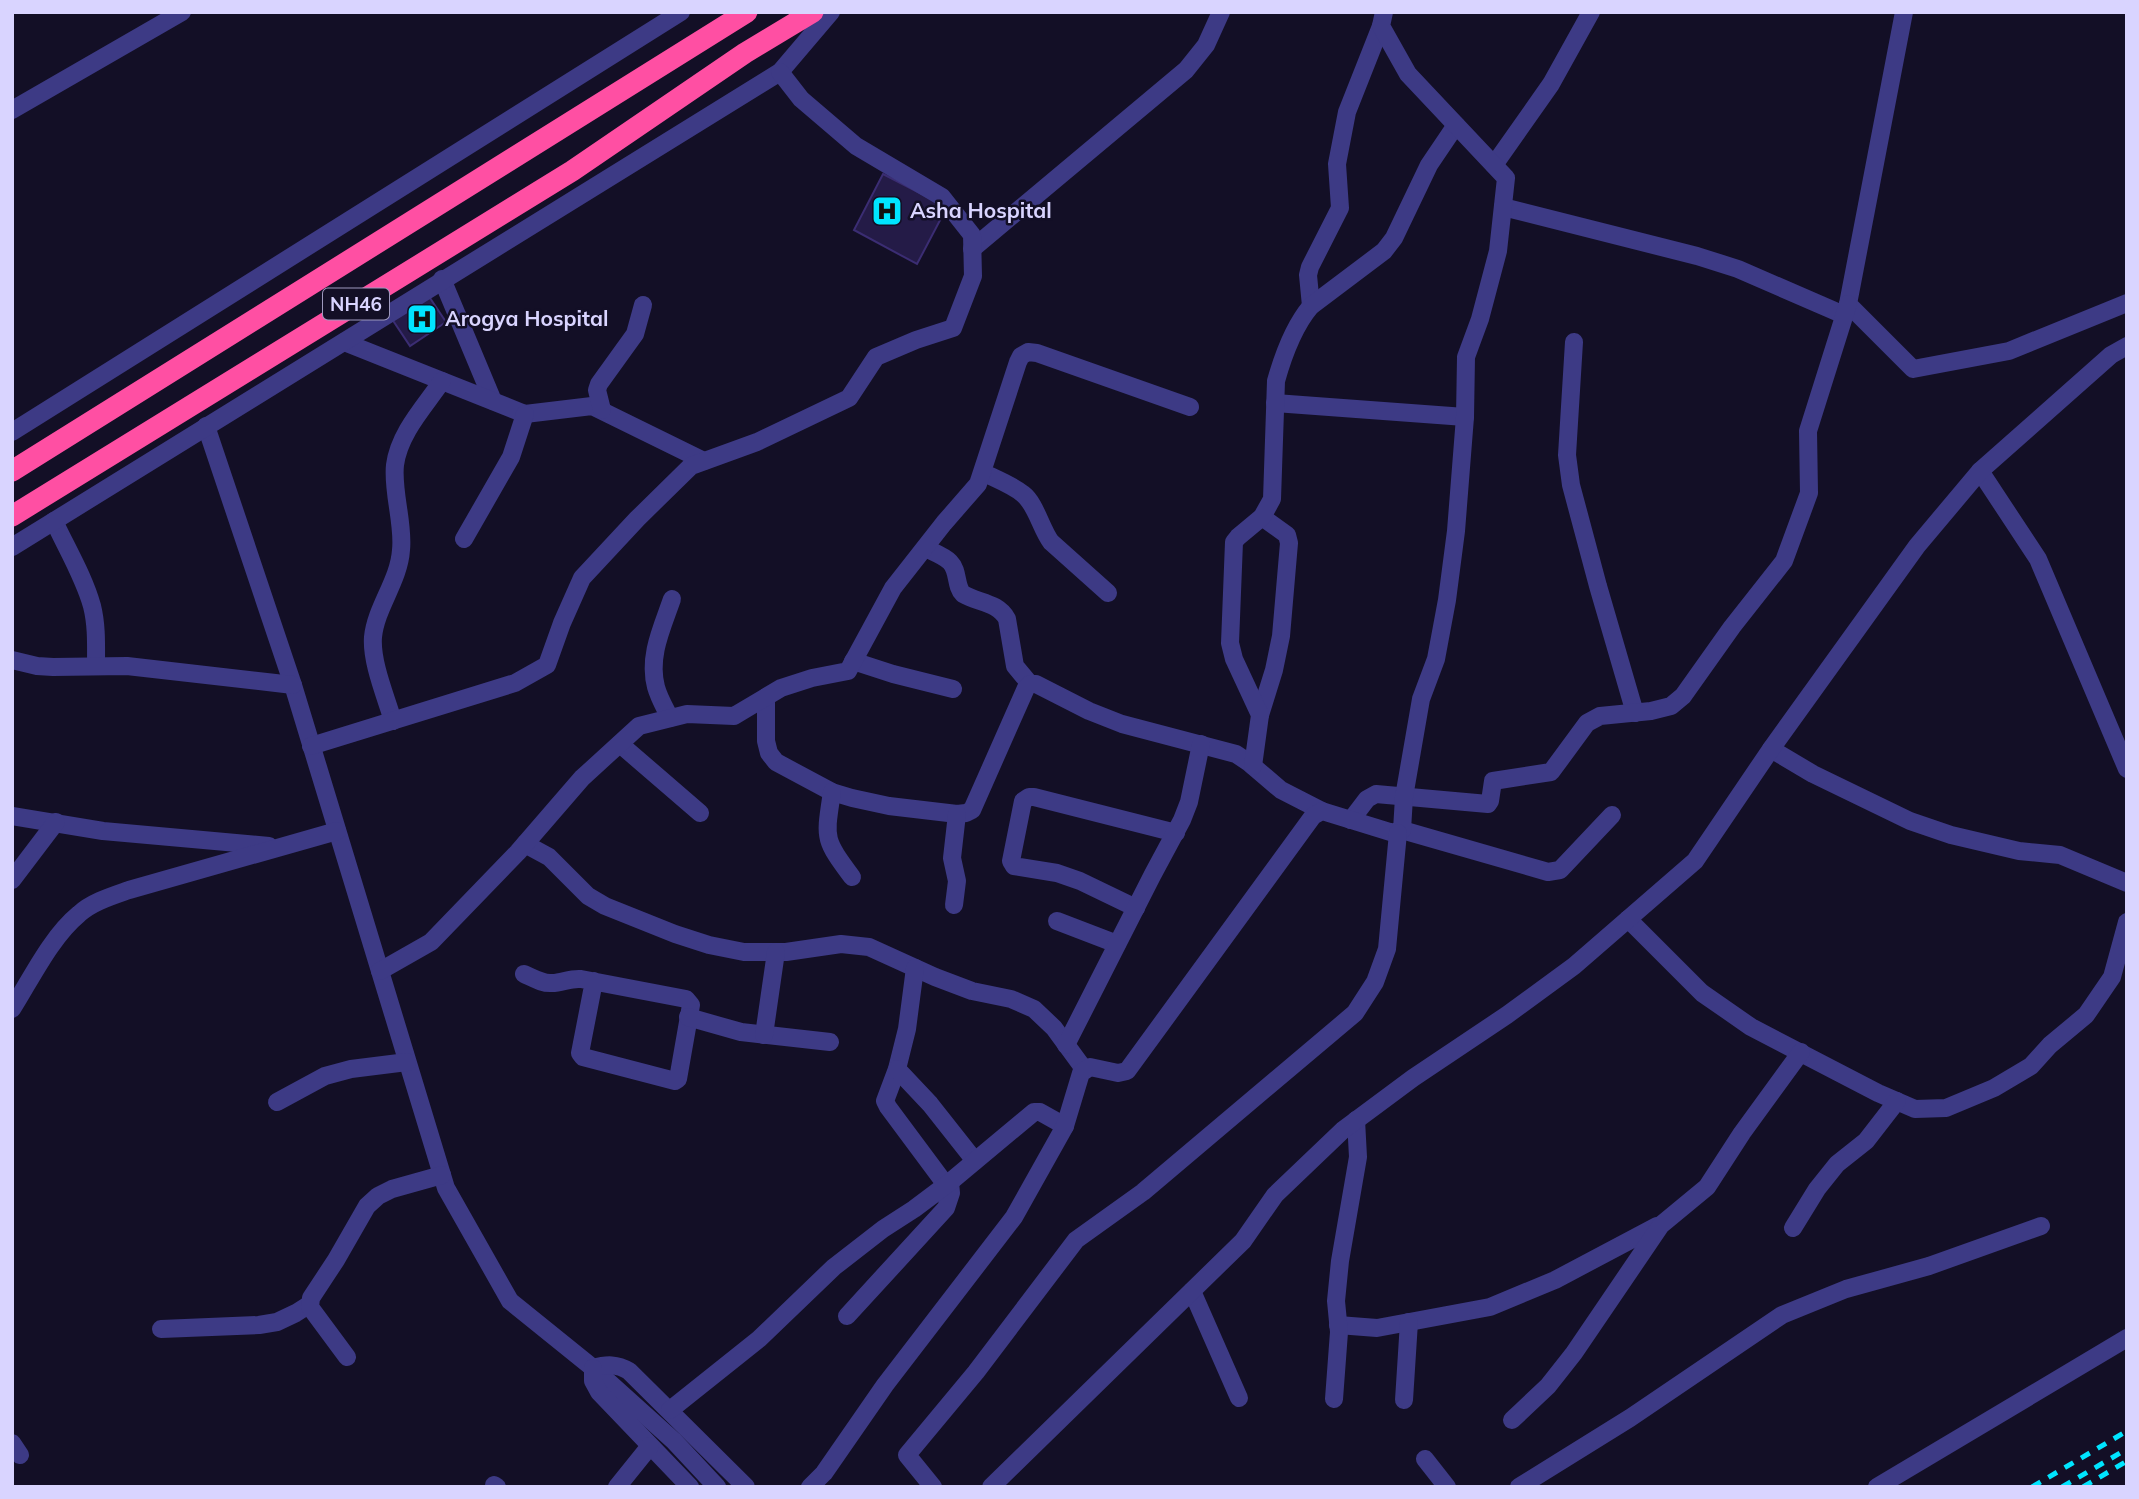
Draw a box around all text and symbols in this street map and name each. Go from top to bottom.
hospital icon: Asha Hospital [870,194,904,228]
place label: Asha Hospital [910,197,1052,223]
road number: NH46 [323,288,389,320]
hospital icon: Arogya Hospital [405,302,439,336]
place label: Arogya Hospital [445,305,608,331]

